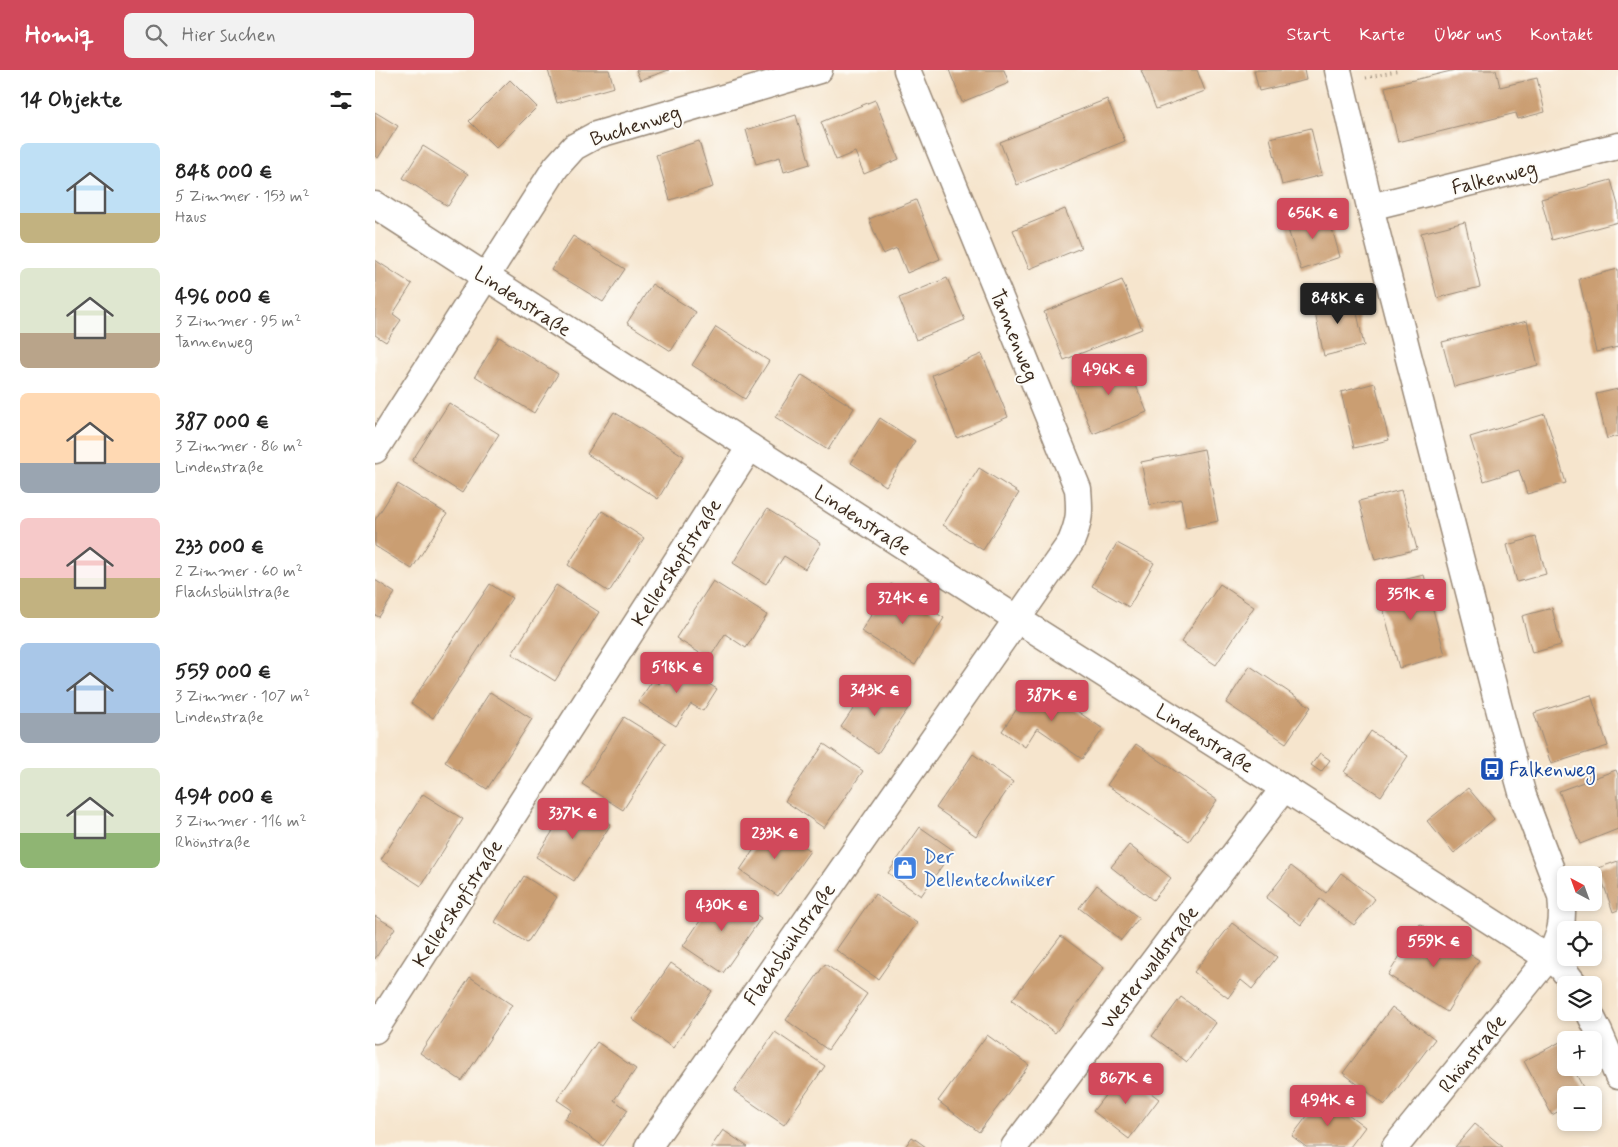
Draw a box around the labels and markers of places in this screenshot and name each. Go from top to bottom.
pin: 656K € [1272,198,1354,240]
pin: 848K € [1297,282,1379,325]
pin: 496K € [1068,354,1150,396]
pin: 351K € [1370,578,1452,621]
pin: 324K € [862,582,944,625]
pin: 518K € [636,652,718,694]
pin: 343K € [834,674,916,717]
pin: 387K € [1011,680,1093,722]
bus stop icon: Falkenweg [1479,756,1505,782]
place label: Falkenweg [1509,757,1596,785]
pin: 337K € [532,798,614,840]
pin: 233K € [734,818,816,860]
place label: Der Dellentechniker [923,844,1055,894]
shop icon: Der Dellentechniker [892,855,918,881]
pin: 430K € [681,890,763,932]
pin: 559K € [1393,926,1475,968]
pin: 867K € [1085,1062,1167,1105]
pin: 494K € [1287,1084,1369,1127]

